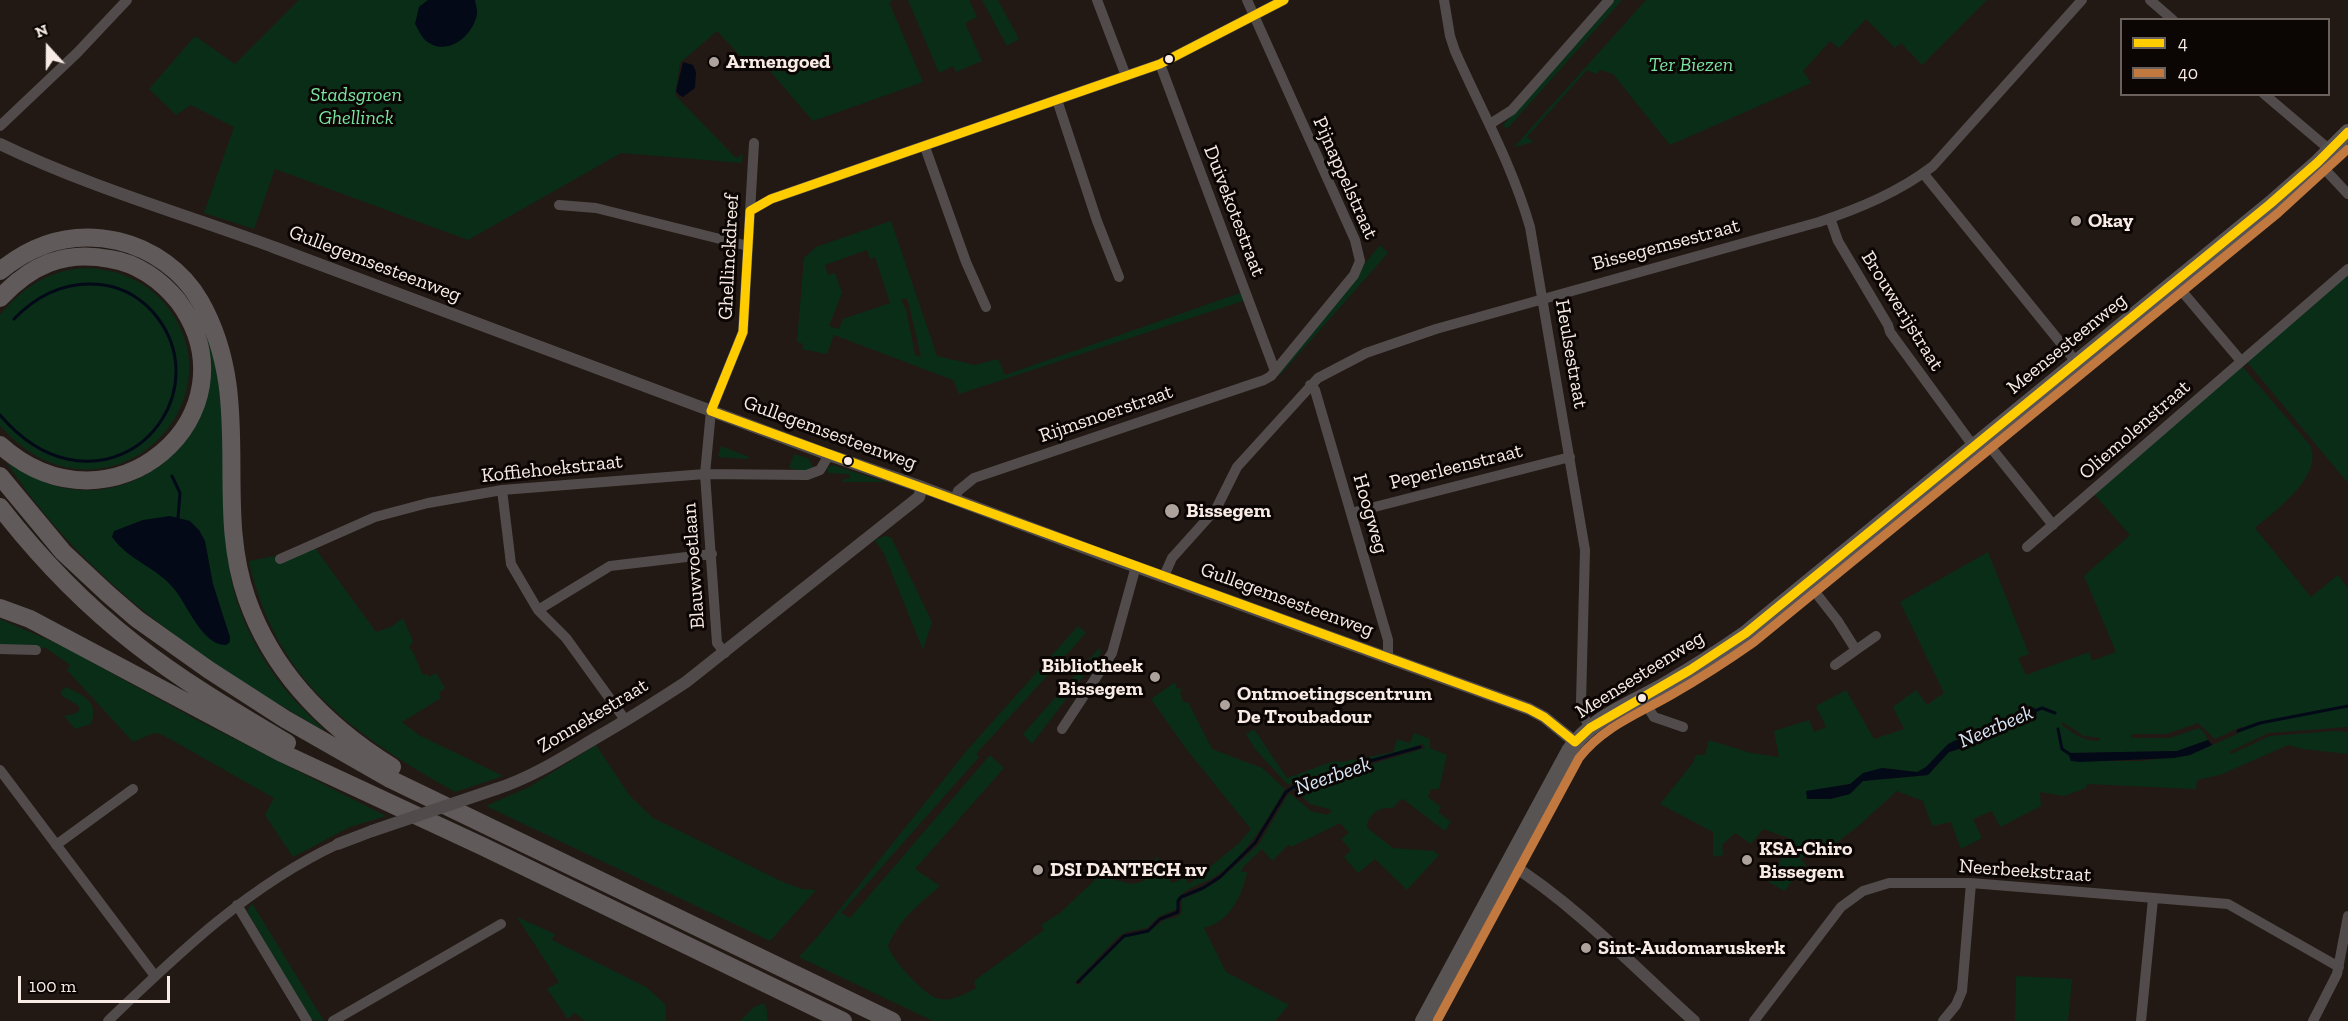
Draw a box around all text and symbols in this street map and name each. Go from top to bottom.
north arrow [18,18,78,78]
legend [2120,18,2330,96]
text: N [32,20,50,42]
text: 4 [2178,32,2188,54]
place label: Armengoed [726,50,830,74]
unlabelled marker [1163,53,1175,65]
park label: Ter Biezen [1649,53,1733,77]
marker: Armengoed [707,55,721,69]
text: 40 [2178,62,2198,84]
park label: Stadsgroen Ghellinck [310,83,402,130]
street label: Pijnappelstraat [1307,113,1383,243]
street label: Duivekotestraat [1198,142,1270,280]
street label: Ghellinckdreef [714,193,744,321]
place label: Okay [2088,209,2133,233]
street label: Bissegemsestraat [1590,214,1742,276]
marker: Okay [2069,214,2083,228]
street label: Gullegemsesteenweg [286,220,464,308]
street label: Brouwerijstraat [1856,247,1948,375]
street label: Meensesteenweg [2002,288,2132,400]
street label: Heulsestraat [1550,298,1592,410]
street label: Oliemolenstraat [2074,375,2196,485]
street label: Rijmsnoerstraat [1036,380,1176,448]
street label: Gullegemsesteenweg [740,391,920,475]
street label: Peperleenstraat [1387,439,1525,495]
street label: Koffiehoekstraat [480,450,624,488]
unlabelled marker [842,455,854,467]
street label: Hoogweg [1347,471,1393,557]
place label: Bissegem [1186,499,1271,523]
street label: Blauwvoetlaan [678,502,710,630]
marker: Bissegem [1163,502,1181,520]
street label: Gullegemsesteenweg [1197,558,1377,642]
street label: Meensesteenweg [1571,626,1709,724]
place label: Bibliotheek Bissegem [1041,654,1143,701]
marker: Bibliotheek Bissegem [1148,670,1162,684]
street label: Zonnekestraat [533,674,653,758]
place label: Ontmoetingscentrum De Troubadour [1237,682,1432,729]
unlabelled marker [1636,692,1648,704]
marker: Ontmoetingscentrum De Troubadour [1218,698,1232,712]
water label: Neerbeek [1955,700,2037,754]
water label: Neerbeek [1292,751,1374,801]
place label: KSA-Chiro Bissegem [1759,837,1852,884]
marker: KSA-Chiro Bissegem [1740,853,1754,867]
street label: Neerbeekstraat [1958,854,2092,888]
place label: DSI DANTECH nv [1050,858,1207,882]
marker: DSI DANTECH nv [1031,863,1045,877]
place label: Sint-Audomaruskerk [1598,936,1785,960]
marker: Sint-Audomaruskerk [1579,941,1593,955]
scale bar [21,964,172,1002]
text: 100 m [29,975,76,997]

